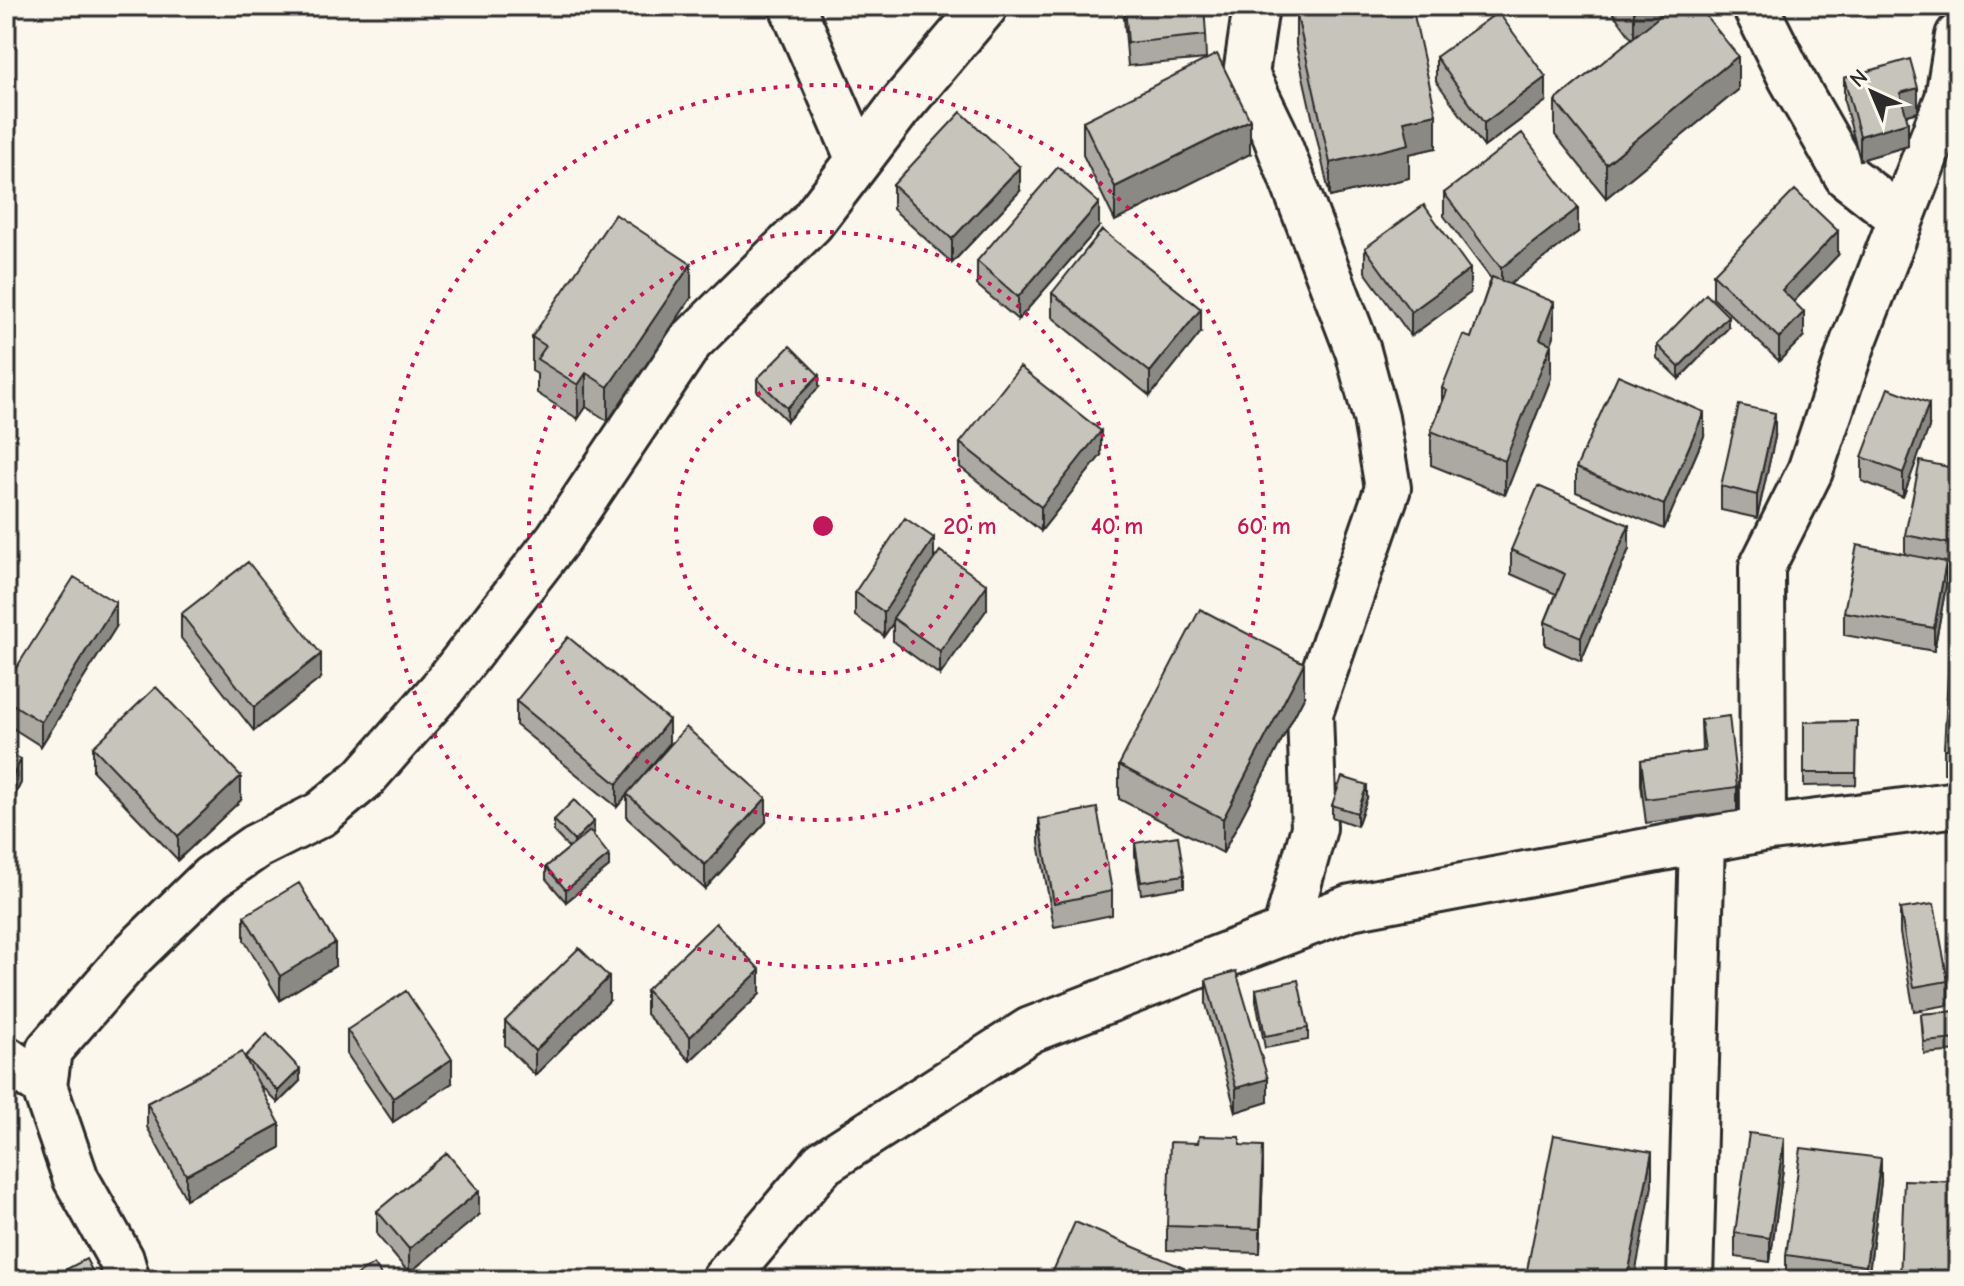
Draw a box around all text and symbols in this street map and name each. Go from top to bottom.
north arrow [1832,52,1912,132]
text: N [1845,64,1873,93]
centre of rings [809,512,837,540]
text: 20 m [943,512,997,540]
text: 40 m [1091,512,1143,540]
text: 60 m [1237,512,1291,540]

